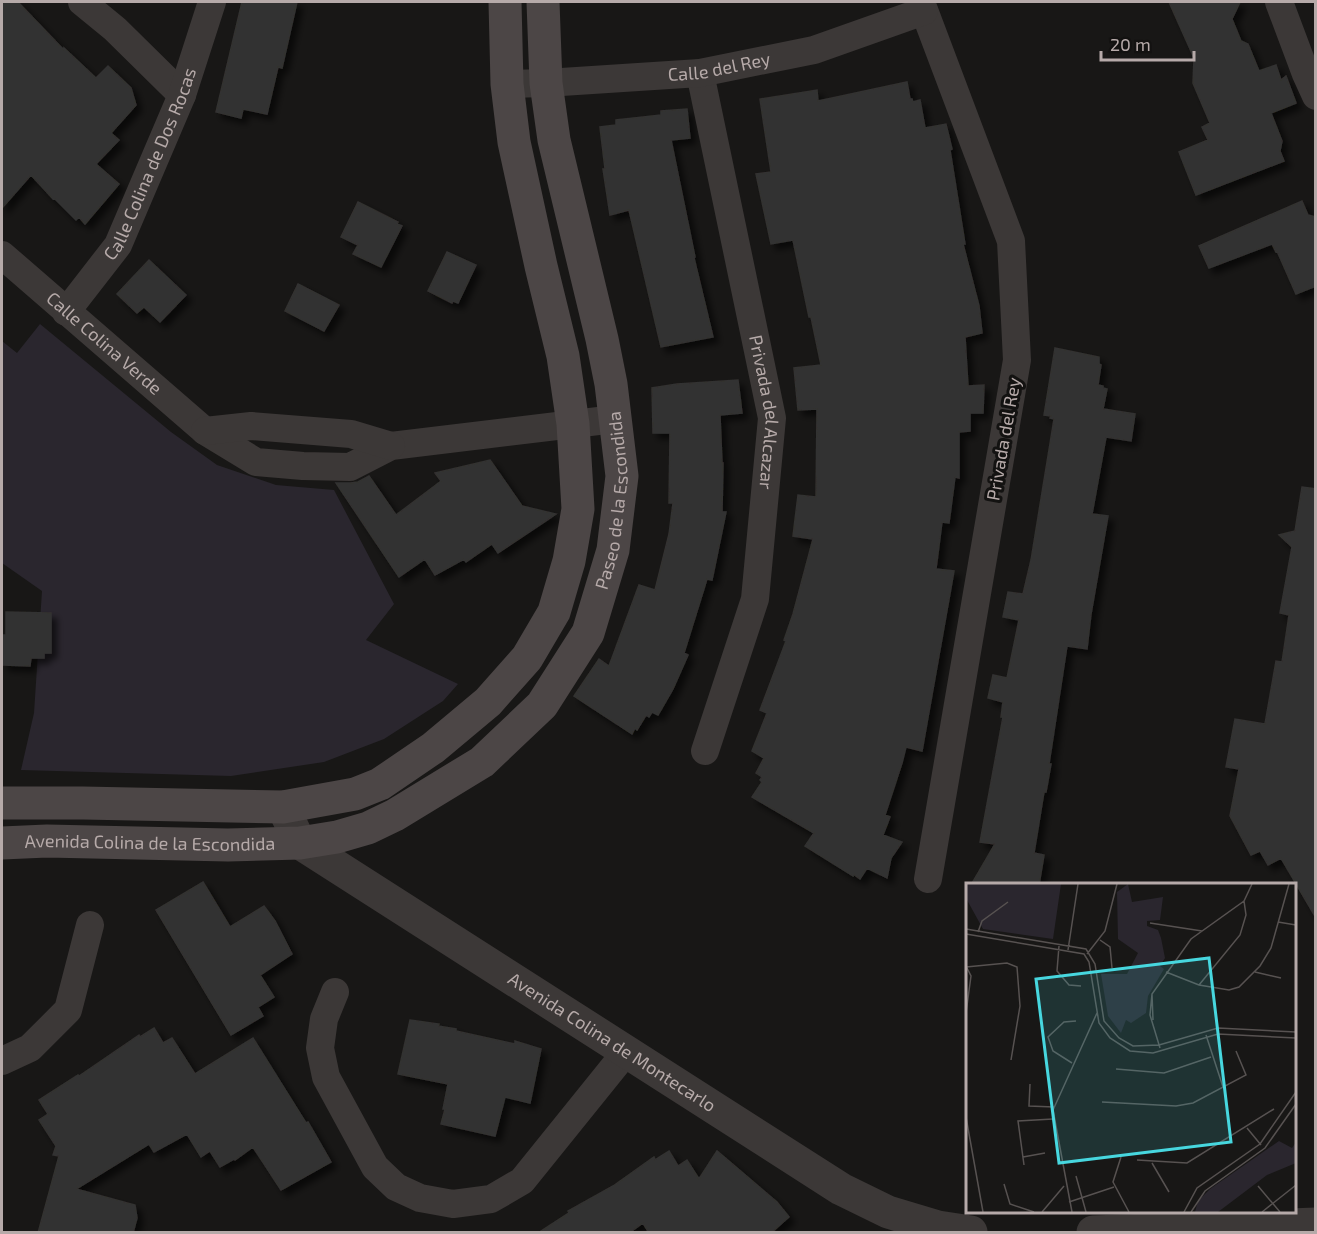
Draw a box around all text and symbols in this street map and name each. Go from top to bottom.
scale bar [1101,24,1194,62]
text: 20 m [1110,33,1151,55]
street label: Calle del Rey [667,47,773,85]
street label: Calle Colina de Dos Rocas [98,65,200,264]
street label: Calle Colina Verde [42,287,167,399]
street label: Privada del Alcazar [745,333,784,490]
street label: Privada del Rey [981,375,1025,502]
street label: Paseo de la Escondida [590,410,632,592]
street label: Avenida Colina de la Escondida [24,829,276,855]
inset map [966,883,1296,1213]
street label: Avenida Colina de Montecarlo [504,967,720,1116]

